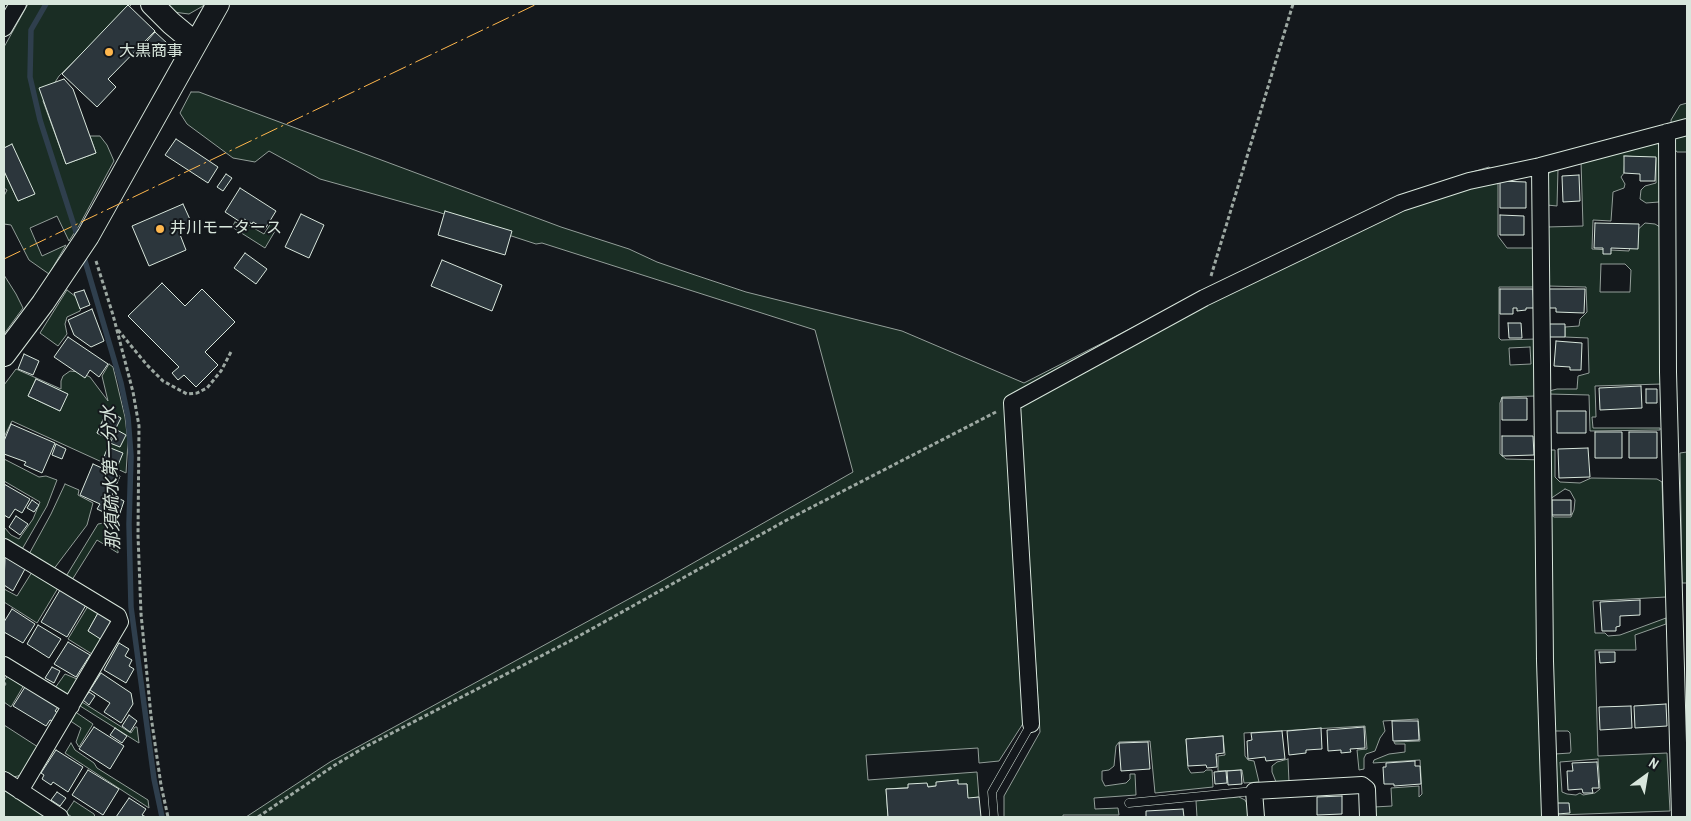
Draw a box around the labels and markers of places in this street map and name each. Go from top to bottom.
place label: 大黒商事 [119,42,183,62]
marker: 大黒商事 [103,46,115,58]
place label: 井川モータース [170,219,282,239]
marker: 井川モータース [154,223,166,235]

